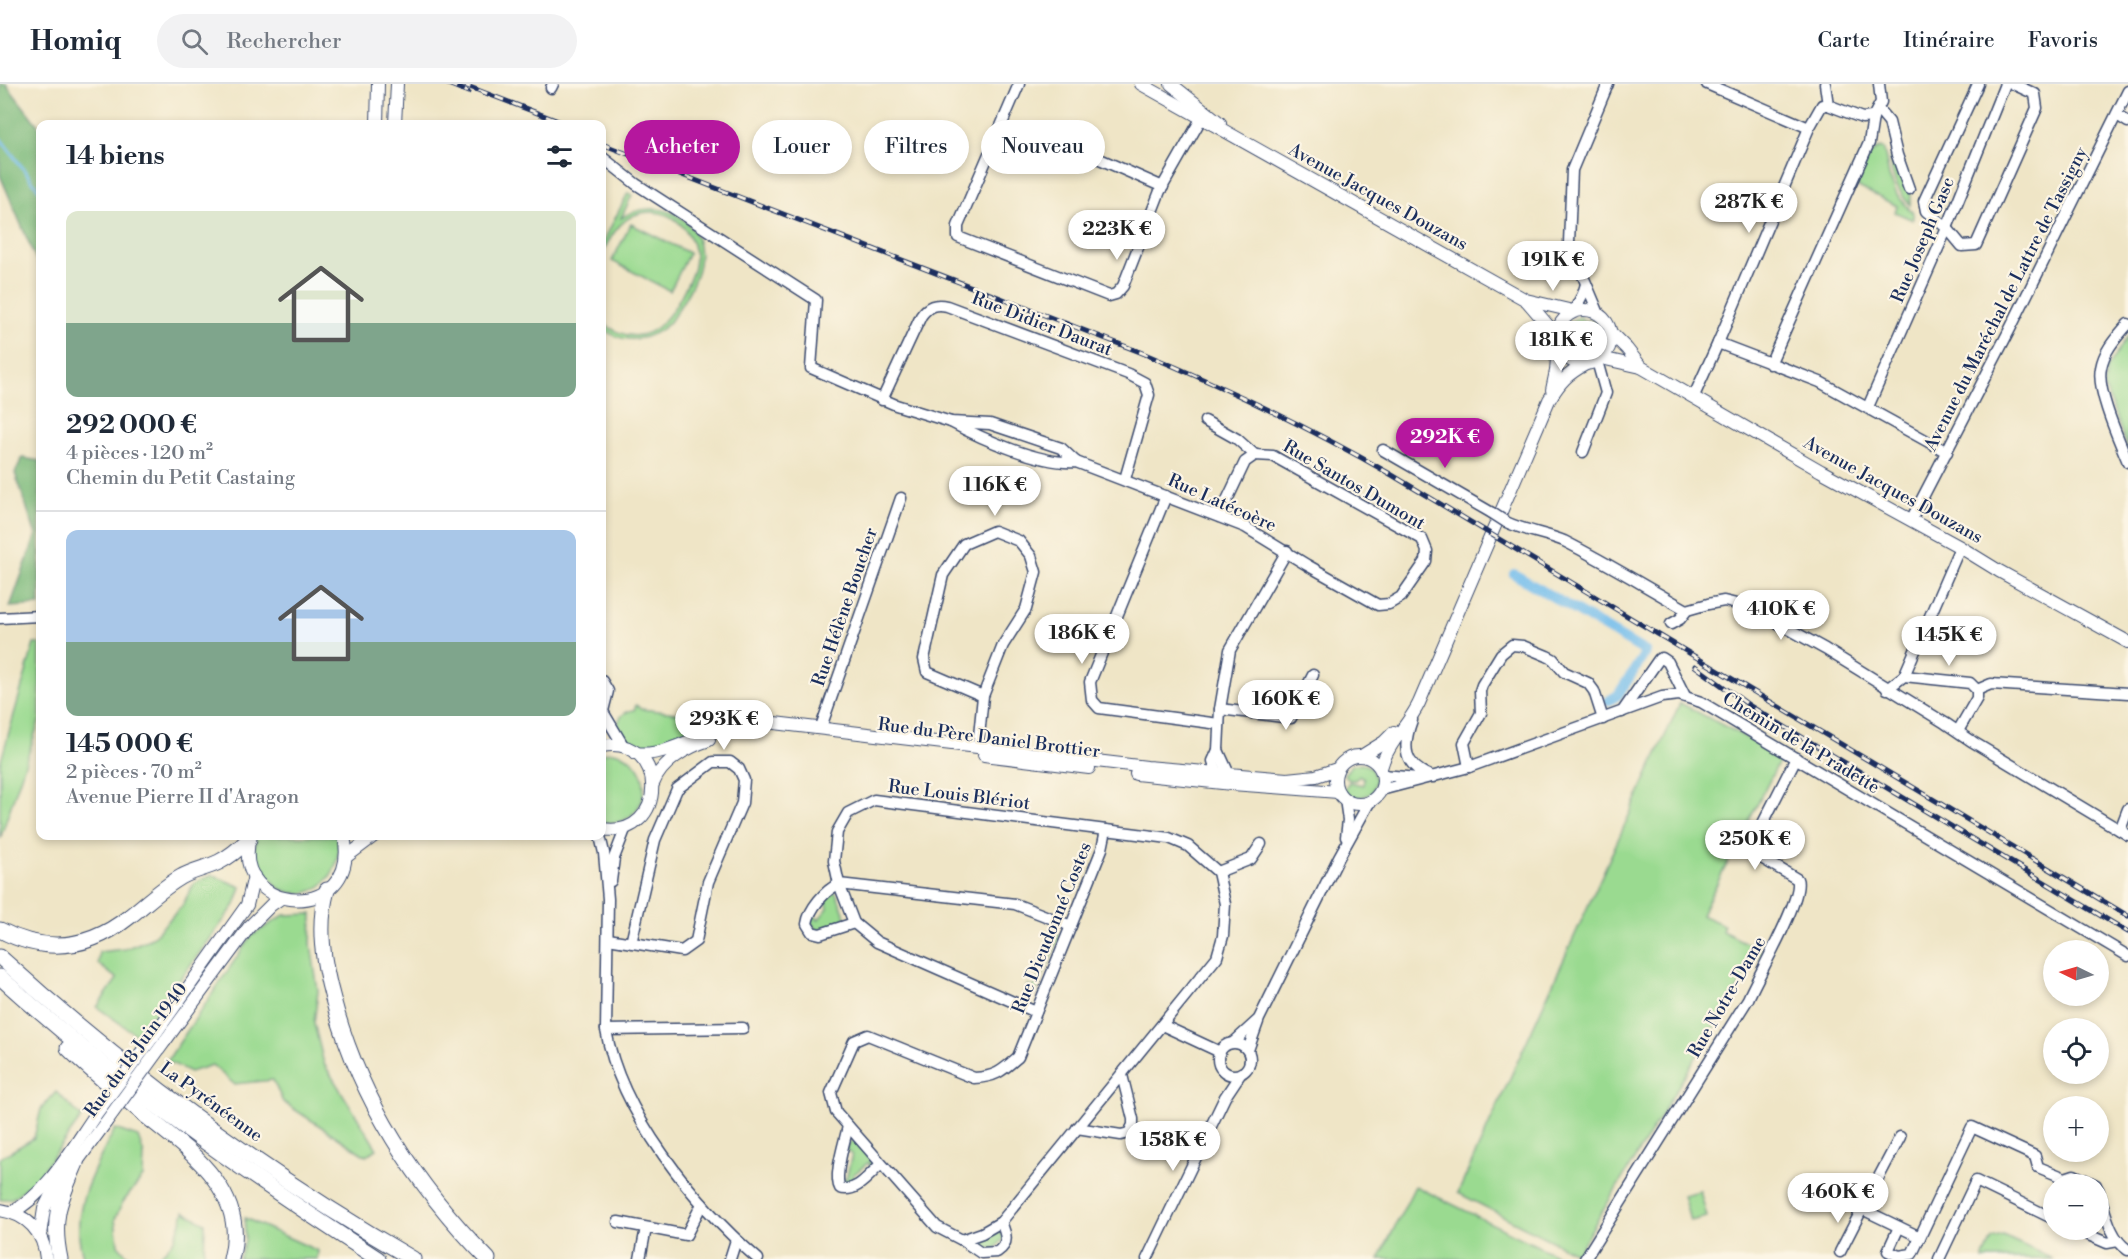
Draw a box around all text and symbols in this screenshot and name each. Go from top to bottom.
search box [157,14,577,68]
text: Homiq [30,24,121,59]
icon: search [178,25,211,58]
text: Rechercher [226,28,342,55]
text: Carte [1818,28,1870,54]
text: Itinéraire [1903,28,1995,54]
text: Favoris [2028,28,2098,54]
chip: Acheter [624,120,740,174]
chip: Louer [752,120,852,174]
chip: Filtres [864,120,969,174]
chip: Nouveau [981,120,1105,174]
street label: Avenue Jacques Douzans [1283,138,1472,256]
text: 14 biens [66,140,165,172]
icon: filters [543,140,576,173]
street label: Avenue du Maréchal de Lattre de Tassigny [1919,143,2093,456]
street label: Rue Joseph Gasc [1886,174,1960,306]
pin: 287K € [1700,183,1798,234]
text: 287K € [1714,190,1784,215]
pin: 223K € [1068,210,1166,261]
text: 223K € [1082,217,1152,242]
pin: 191K € [1504,241,1602,292]
text: 191K € [1521,248,1585,273]
icon: home [267,250,375,358]
street label: Rue Didier Daurat [968,287,1116,362]
pin: 181K € [1512,321,1610,372]
text: 181K € [1529,328,1593,353]
text: 292 000 € [66,409,197,441]
pin: 292K € [1396,418,1494,469]
text: 292K € [1410,425,1480,450]
street label: Avenue Jacques Douzans [1798,431,1987,549]
street label: Rue Santos Dumont [1279,435,1430,535]
text: 4 pièces · 120 m² [66,441,213,466]
text: Chemin du Petit Castaing [66,466,295,491]
pin: 116K € [946,466,1044,517]
street label: Rue Latécoère [1164,469,1280,537]
text: 116K € [963,473,1027,498]
street label: Rue Hélène Boucher [807,524,883,689]
icon: home [267,569,375,677]
pin: 410K € [1732,590,1830,641]
text: 410K € [1746,597,1816,622]
pin: 186K € [1033,614,1131,665]
pin: 145K € [1900,616,1998,667]
text: 186K € [1048,621,1116,646]
text: 145K € [1916,623,1982,648]
pin: 160K € [1237,680,1335,731]
text: 160K € [1252,687,1320,712]
street label: Chemin de la Pradette [1718,687,1884,799]
pin: 293K € [675,700,773,751]
text: 293K € [689,707,759,732]
street label: Rue du Père Daniel Brottier [876,713,1102,763]
text: 145 000 € [66,728,193,760]
text: 2 pièces · 70 m² [66,760,202,785]
street label: Rue Louis Blériot [887,775,1032,815]
text: Avenue Pierre II d'Aragon [66,785,299,810]
pin: 250K € [1706,820,1804,871]
text: 250K € [1719,827,1791,852]
street label: Rue Dieudonné Costes [1007,839,1097,1017]
street label: Rue Notre-Dame [1683,932,1771,1062]
north arrow [2043,940,2109,1006]
map controls [2043,940,2109,1240]
street label: Rue du 18 Juin 1940 [79,978,193,1122]
button: locate [2043,1018,2109,1084]
street label: La Pyrénéenne [155,1057,267,1147]
button: + [2043,1096,2109,1162]
pin: 158K € [1124,1121,1222,1172]
text: 158K € [1139,1128,1207,1153]
pin: 460K € [1789,1173,1887,1224]
button: − [2043,1174,2109,1240]
text: 460K € [1802,1180,1874,1205]

